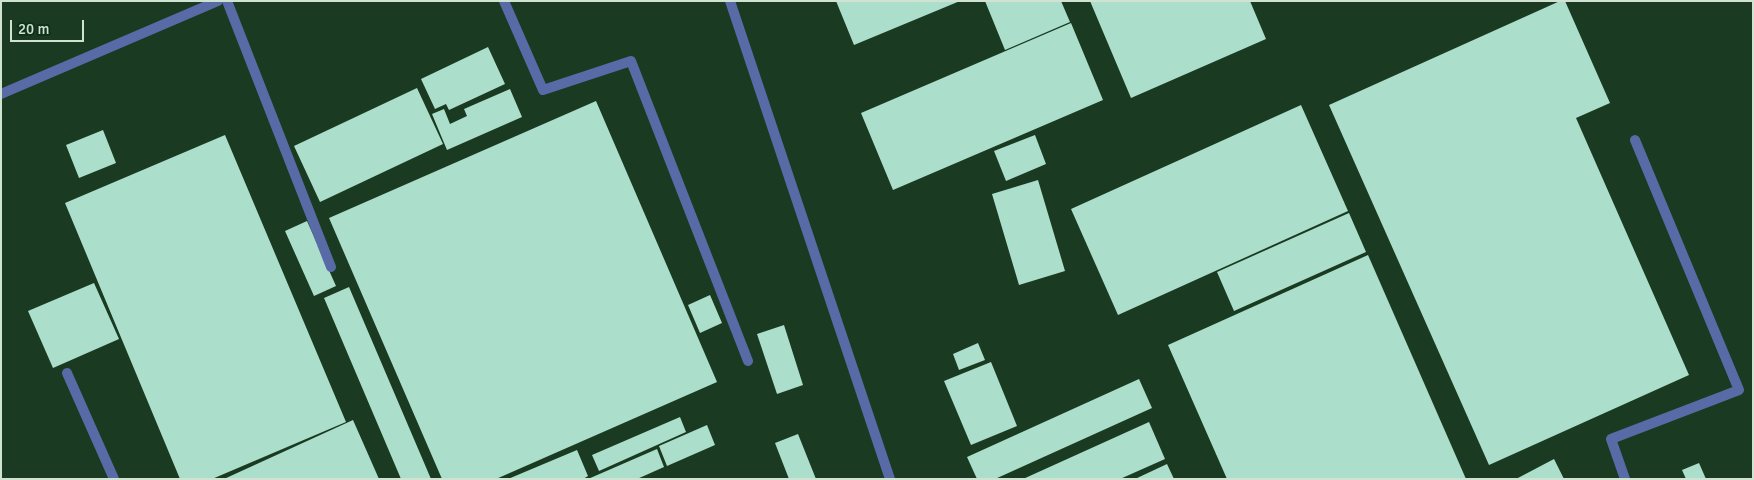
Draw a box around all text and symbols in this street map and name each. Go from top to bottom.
scale bar [12,10,86,42]
text: 20 m [18,20,49,38]

